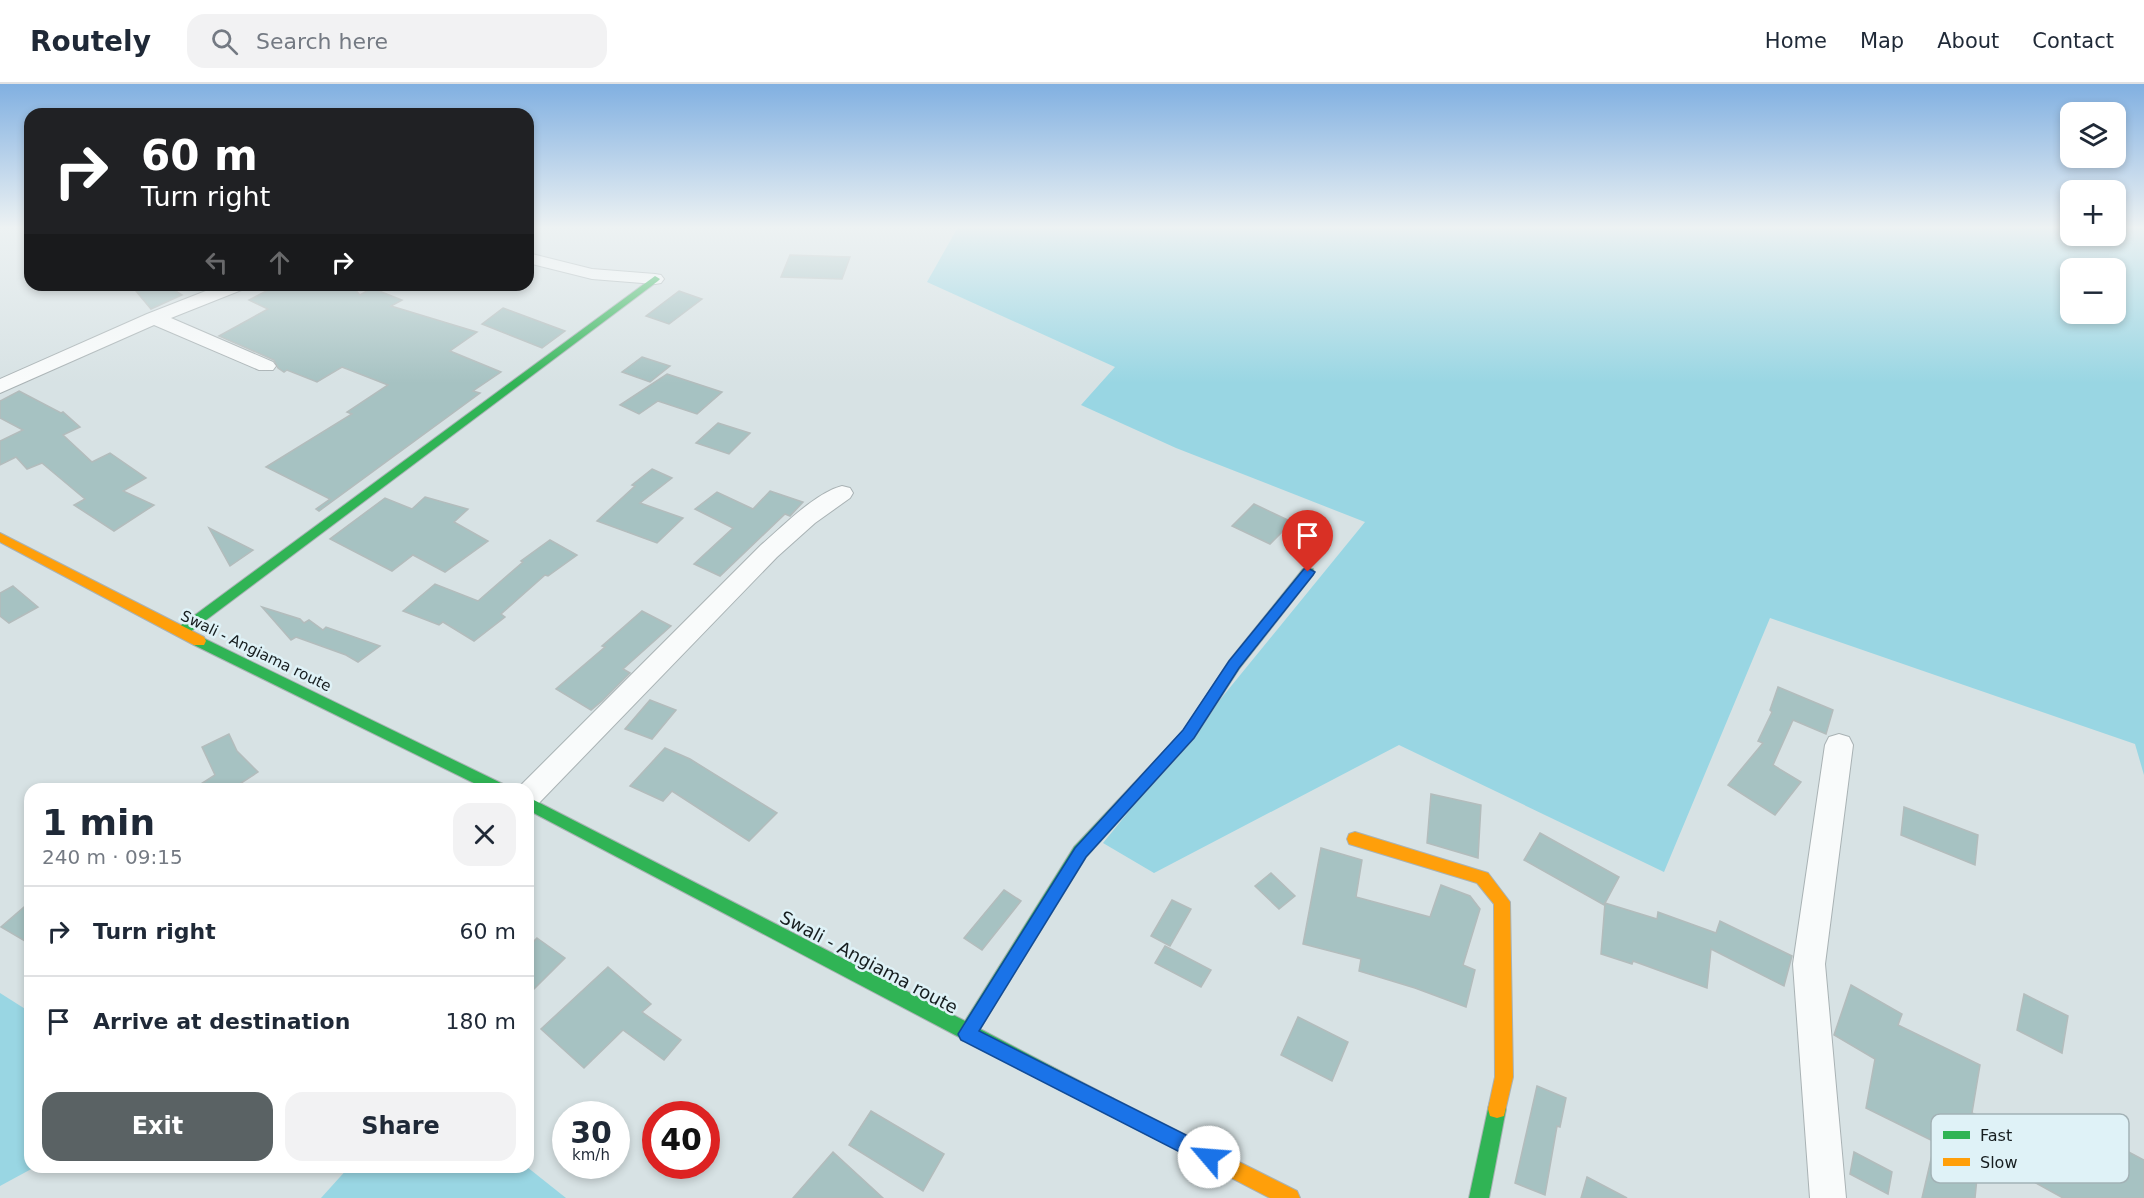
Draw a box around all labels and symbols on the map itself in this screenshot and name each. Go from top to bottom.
pin [1282,510,1333,572]
street label: Swali - Angiama route [178,607,334,695]
street label: Swali - Angiama route [777,906,961,1018]
speed limit sign: 40 [642,1101,720,1179]
legend [1931,1114,2129,1183]
position arrow [1177,1125,1241,1189]
text: Fast [1980,1126,2012,1145]
text: Slow [1980,1153,2017,1172]

